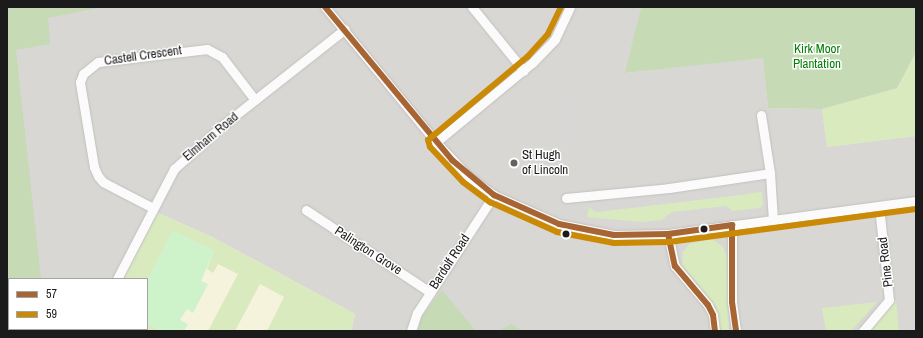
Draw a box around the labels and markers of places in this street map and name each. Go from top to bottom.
place label: St Hugh of Lincoln [522,148,568,179]
marker: St Hugh of Lincoln [509,158,519,168]
unlabelled marker [699,224,709,234]
unlabelled marker [561,229,571,239]

